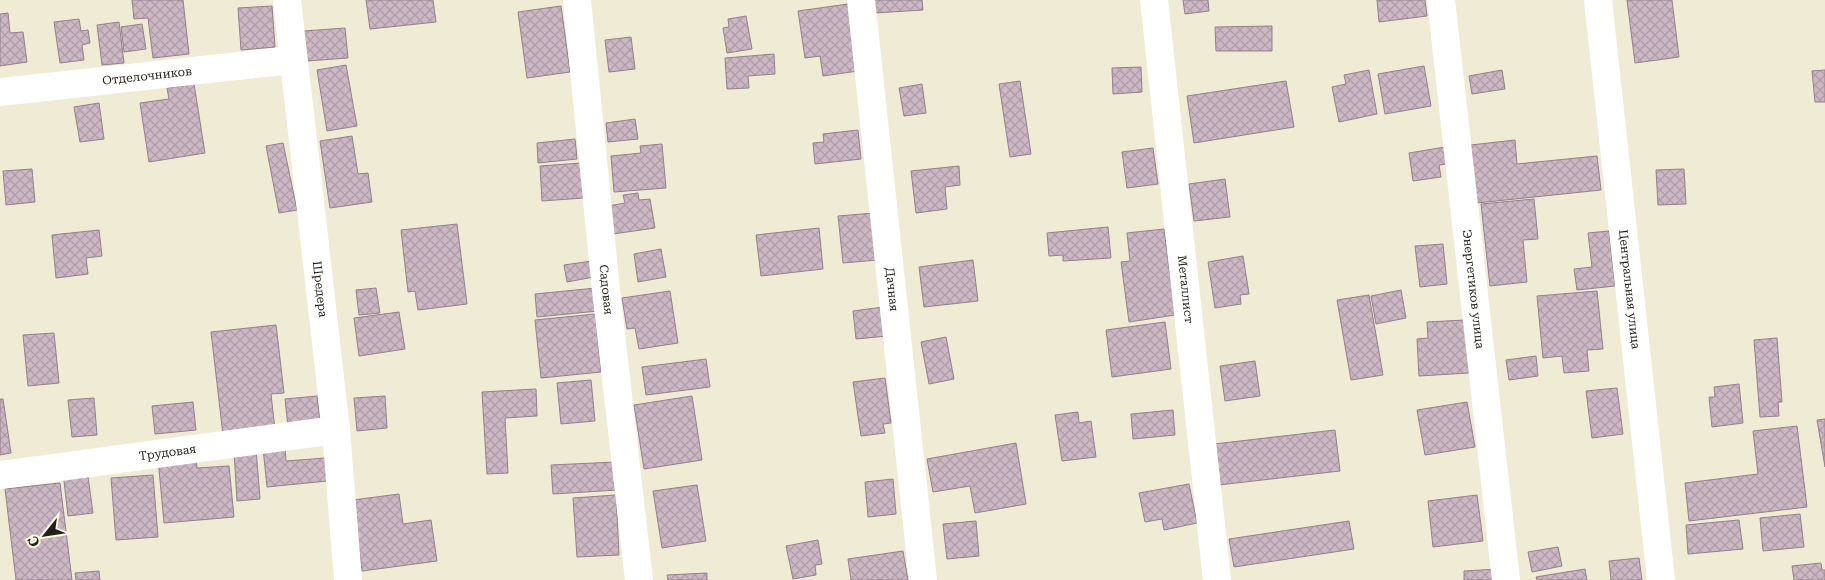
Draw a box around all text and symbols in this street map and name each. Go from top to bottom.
street label: Отделочников [102,64,193,88]
street label: Энергетиков улица [1460,229,1487,350]
street label: Центральная улица [1616,229,1643,350]
street label: Металлист [1175,255,1196,324]
street label: Шредера [310,260,330,319]
street label: Садовая [596,264,616,315]
street label: Дачная [883,267,901,312]
street label: Трудовая [138,442,197,463]
north arrow [20,510,70,560]
text: С [24,533,43,550]

